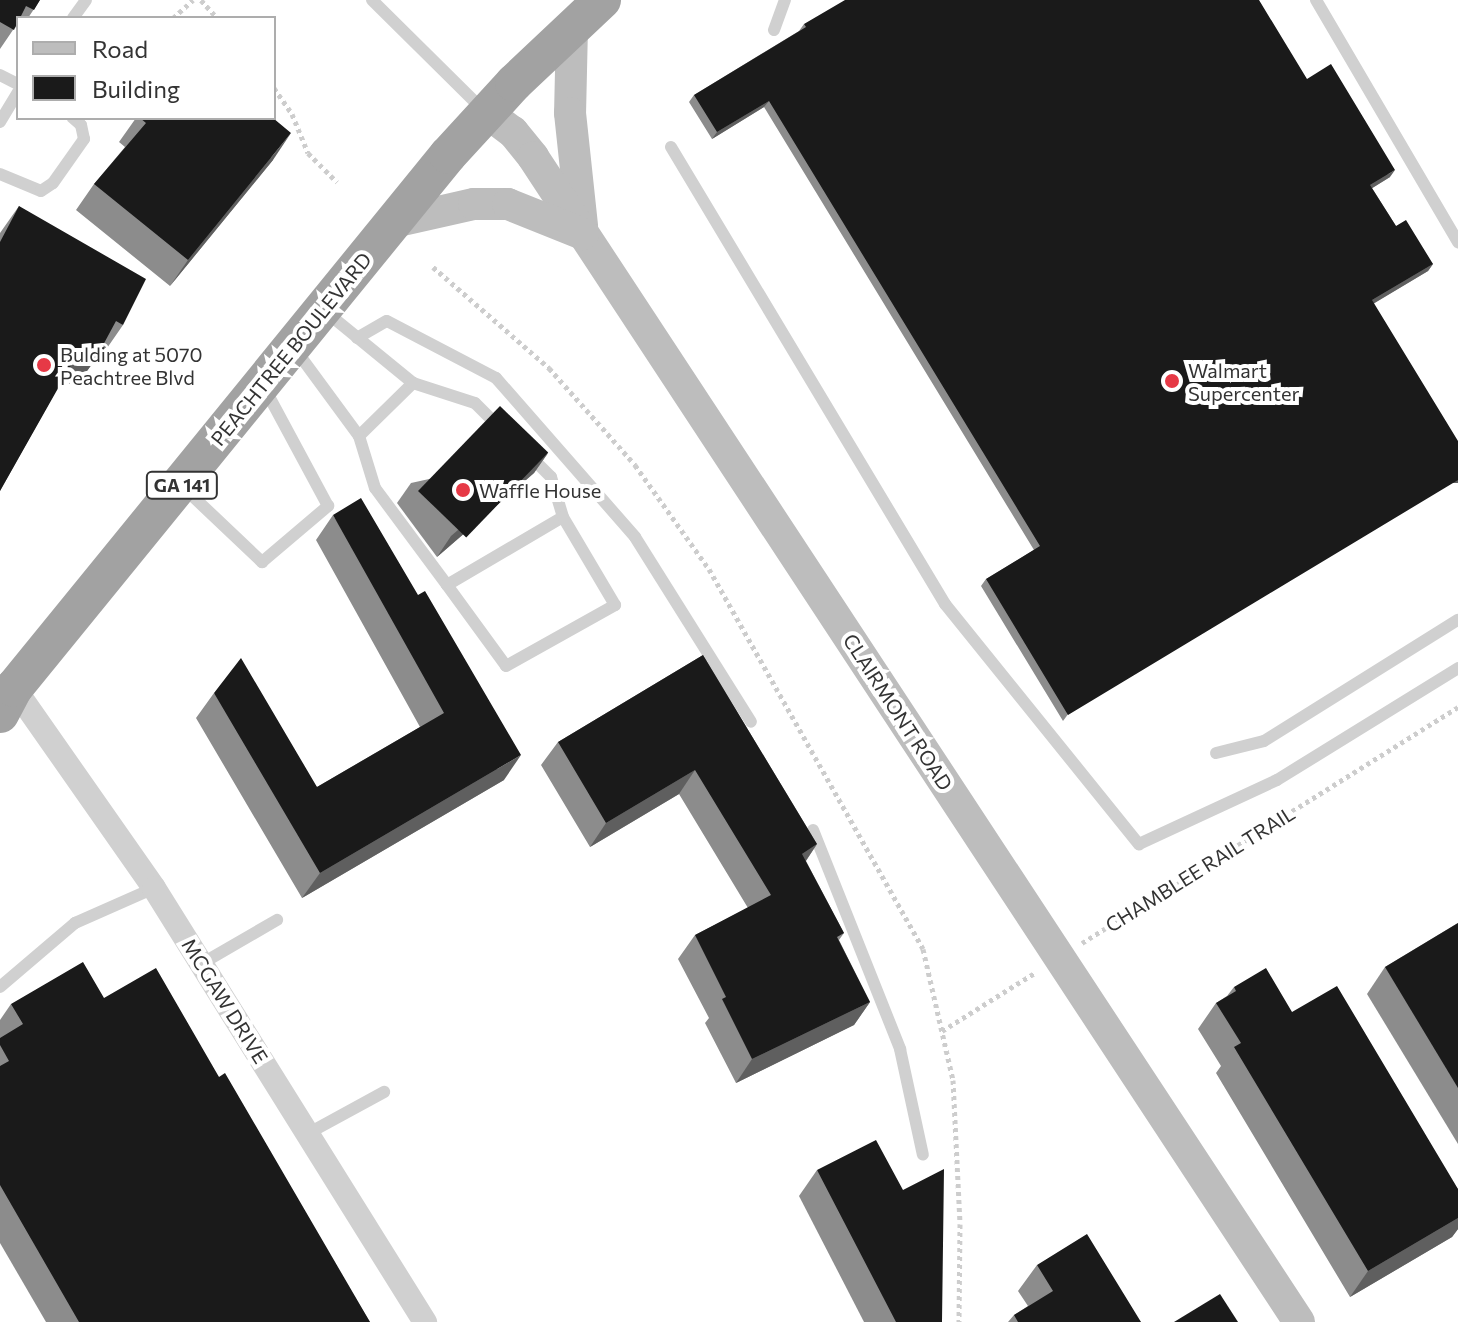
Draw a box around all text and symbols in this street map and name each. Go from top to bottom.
legend [16,16,276,120]
text: Road [92,34,148,63]
text: Building [92,74,180,103]
street label: PEACHTREE BOULEVARD [206,248,376,450]
place label: Bulding at 5070 Peachtree Blvd [60,342,202,389]
marker: Bulding at 5070 Peachtree Blvd [35,356,53,374]
place label: Walmart Supercenter [1188,358,1299,405]
marker: Walmart Supercenter [1163,372,1181,390]
road number: GA 141 [144,471,220,499]
place label: Waffle House [479,478,601,502]
marker: Waffle House [454,481,472,499]
street label: CLAIRMONT ROAD [838,629,958,795]
street label: CHAMBLEE RAIL TRAIL [1101,801,1299,937]
street label: MCGAW DRIVE [177,934,273,1068]

